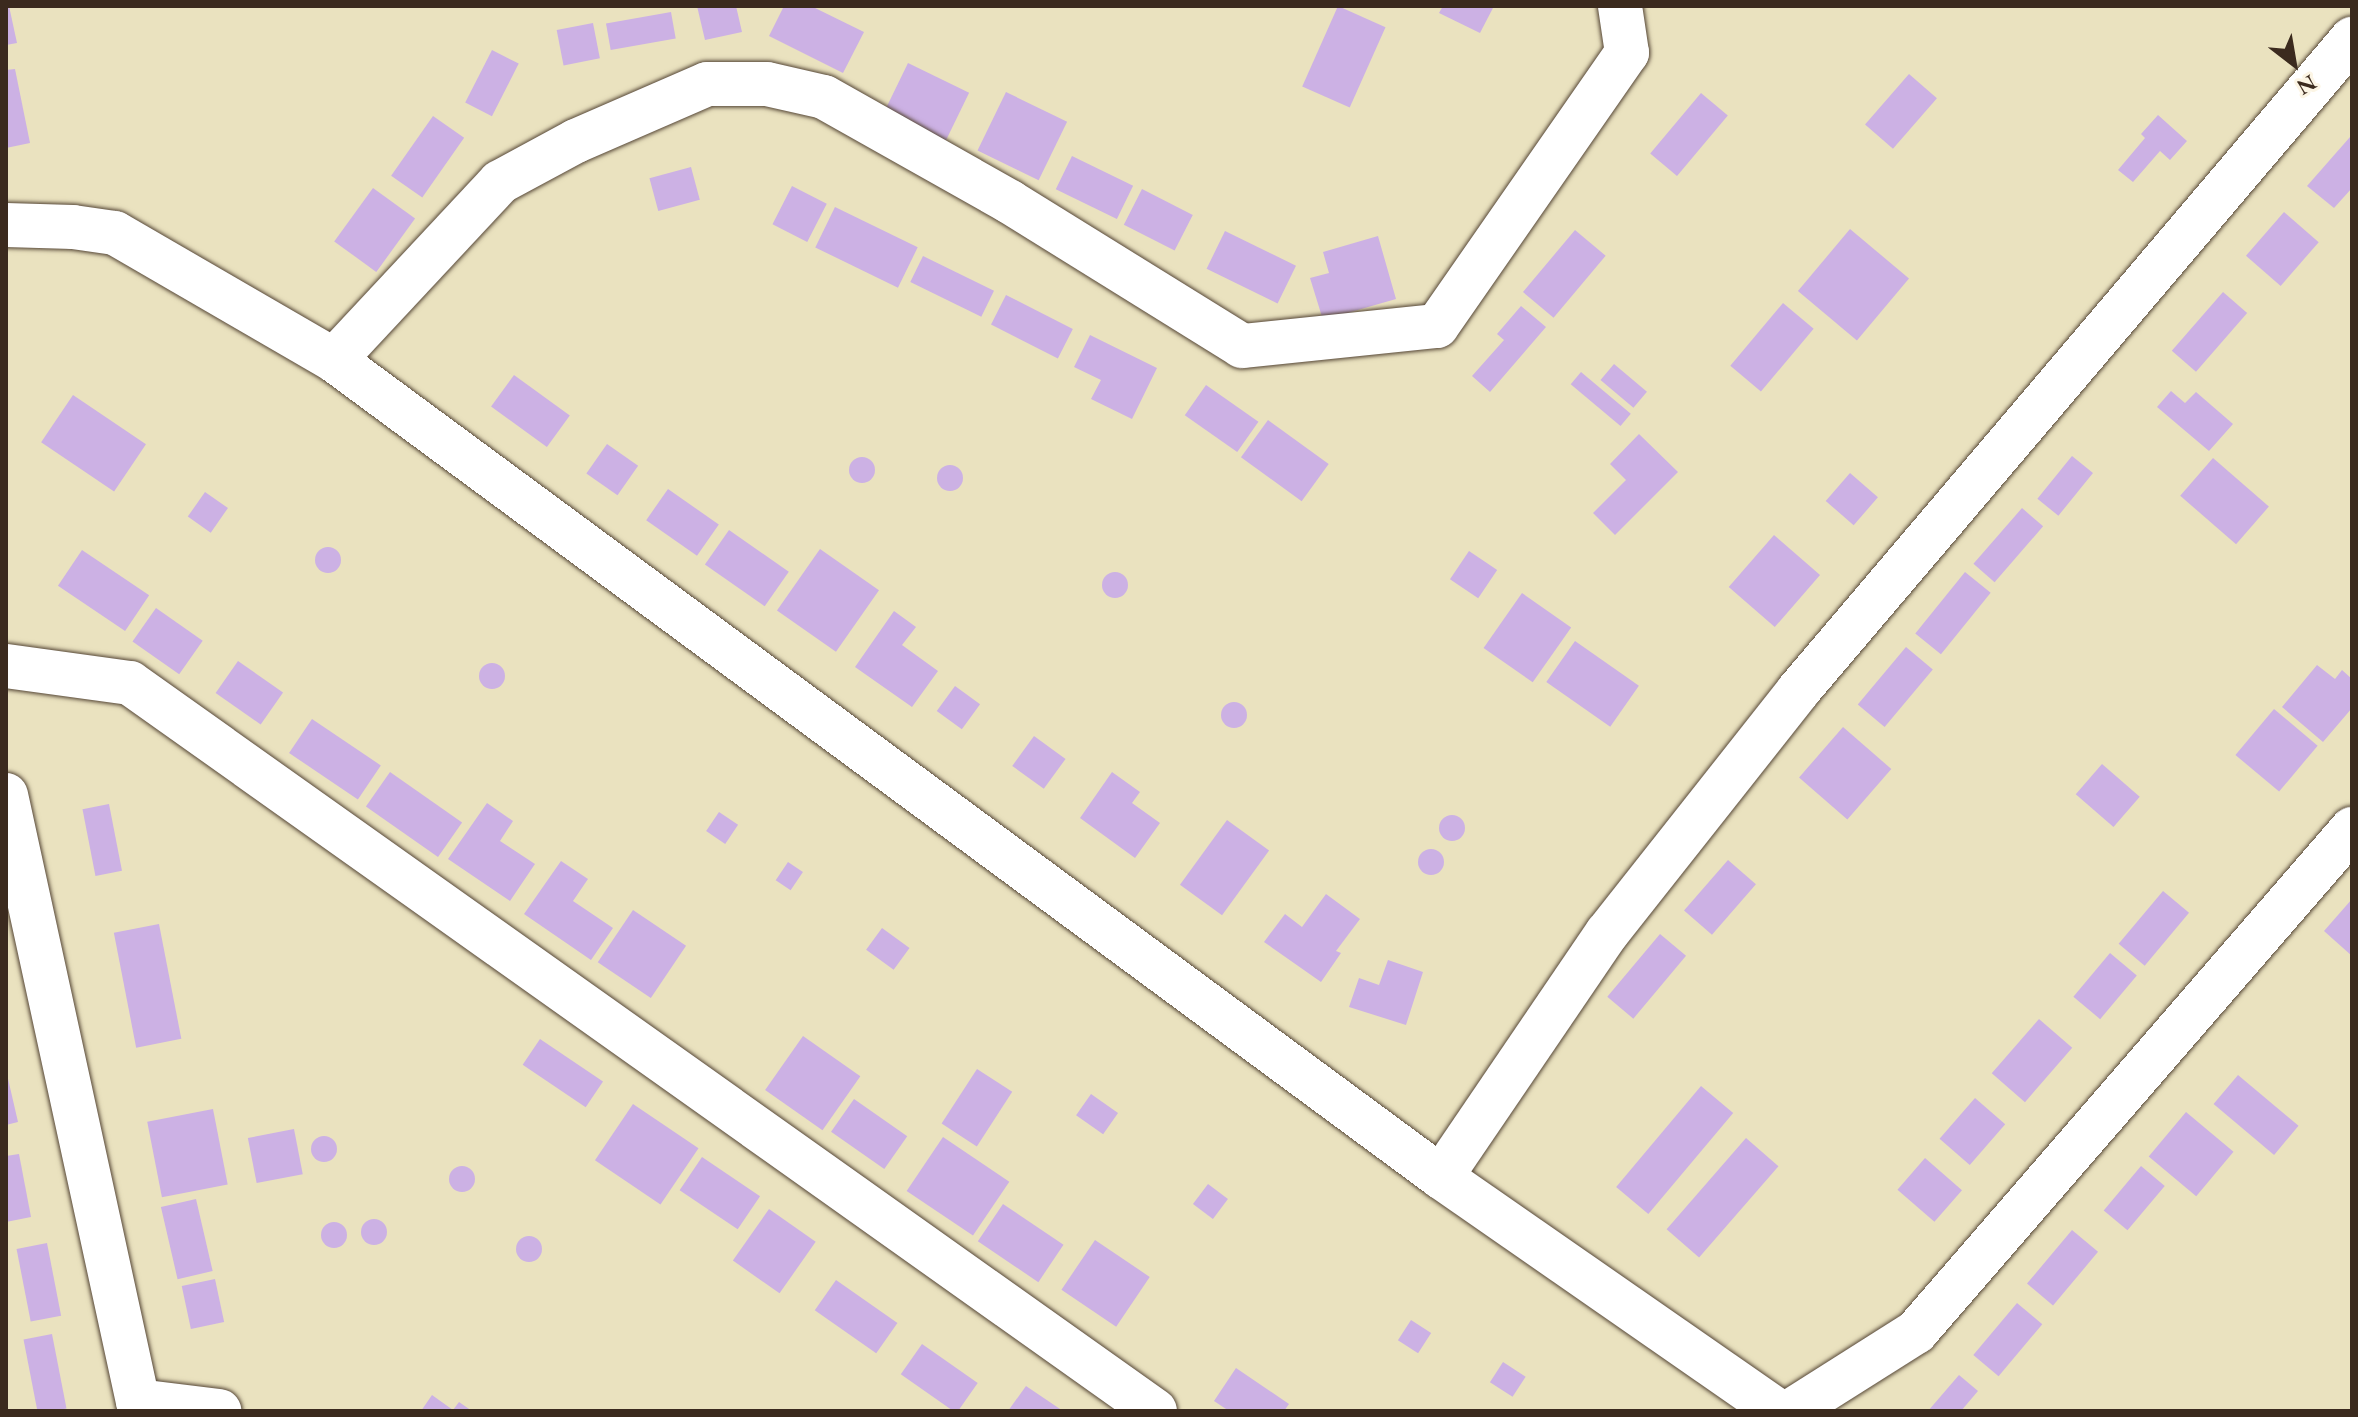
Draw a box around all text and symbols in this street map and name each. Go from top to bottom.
north arrow [2254,24,2334,104]
text: N [2292,68,2322,102]

